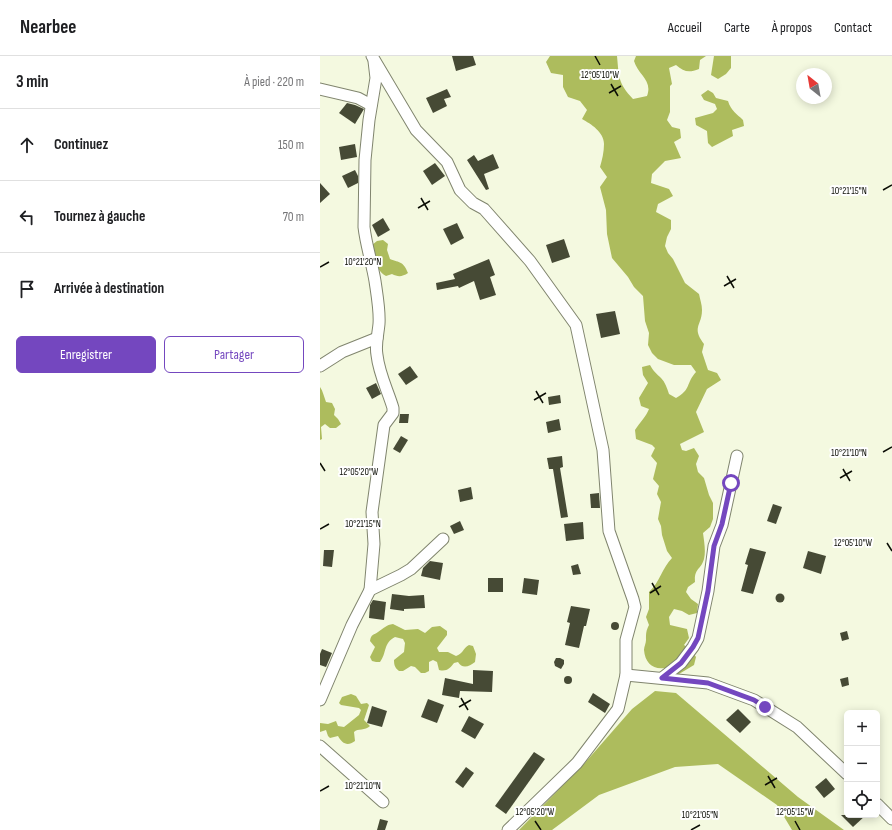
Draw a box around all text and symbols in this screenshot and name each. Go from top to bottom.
text: Nearbee [20,16,76,39]
text: Accueil [668,19,702,36]
text: Carte [724,19,750,36]
text: À propos [772,19,812,36]
text: Contact [834,19,872,36]
north arrow [796,68,832,104]
text: 12°05'10"W [581,69,620,81]
text: 3 min [16,72,49,92]
text: À pied · 220 m [244,74,304,90]
icon: ahead [16,134,38,156]
text: Continuez [54,135,108,154]
text: 150 m [278,137,304,153]
text: 10°21'15"N [831,185,867,197]
icon: left [16,206,38,228]
text: Tournez à gauche [54,207,145,226]
text: 70 m [283,209,304,225]
text: 10°21'20"N [345,256,381,268]
icon: arrive [16,278,38,300]
text: Arrivée à destination [54,279,164,298]
button: Enregistrer [16,336,156,373]
button: Partager [164,336,304,373]
text: 10°21'10"N [831,447,867,459]
text: 12°05'20"W [340,466,379,478]
route start [722,474,740,492]
text: 10°21'15"N [345,518,381,530]
text: 12°05'10"W [834,537,873,549]
route end [756,698,774,716]
map controls [844,710,880,818]
button: + [844,710,880,746]
button: − [844,746,880,782]
text: 10°21'10"N [345,780,381,792]
button: locate [844,782,880,818]
text: 12°05'20"W [516,806,555,818]
text: 12°05'15"W [776,806,814,818]
text: 10°21'05"N [682,809,718,821]

